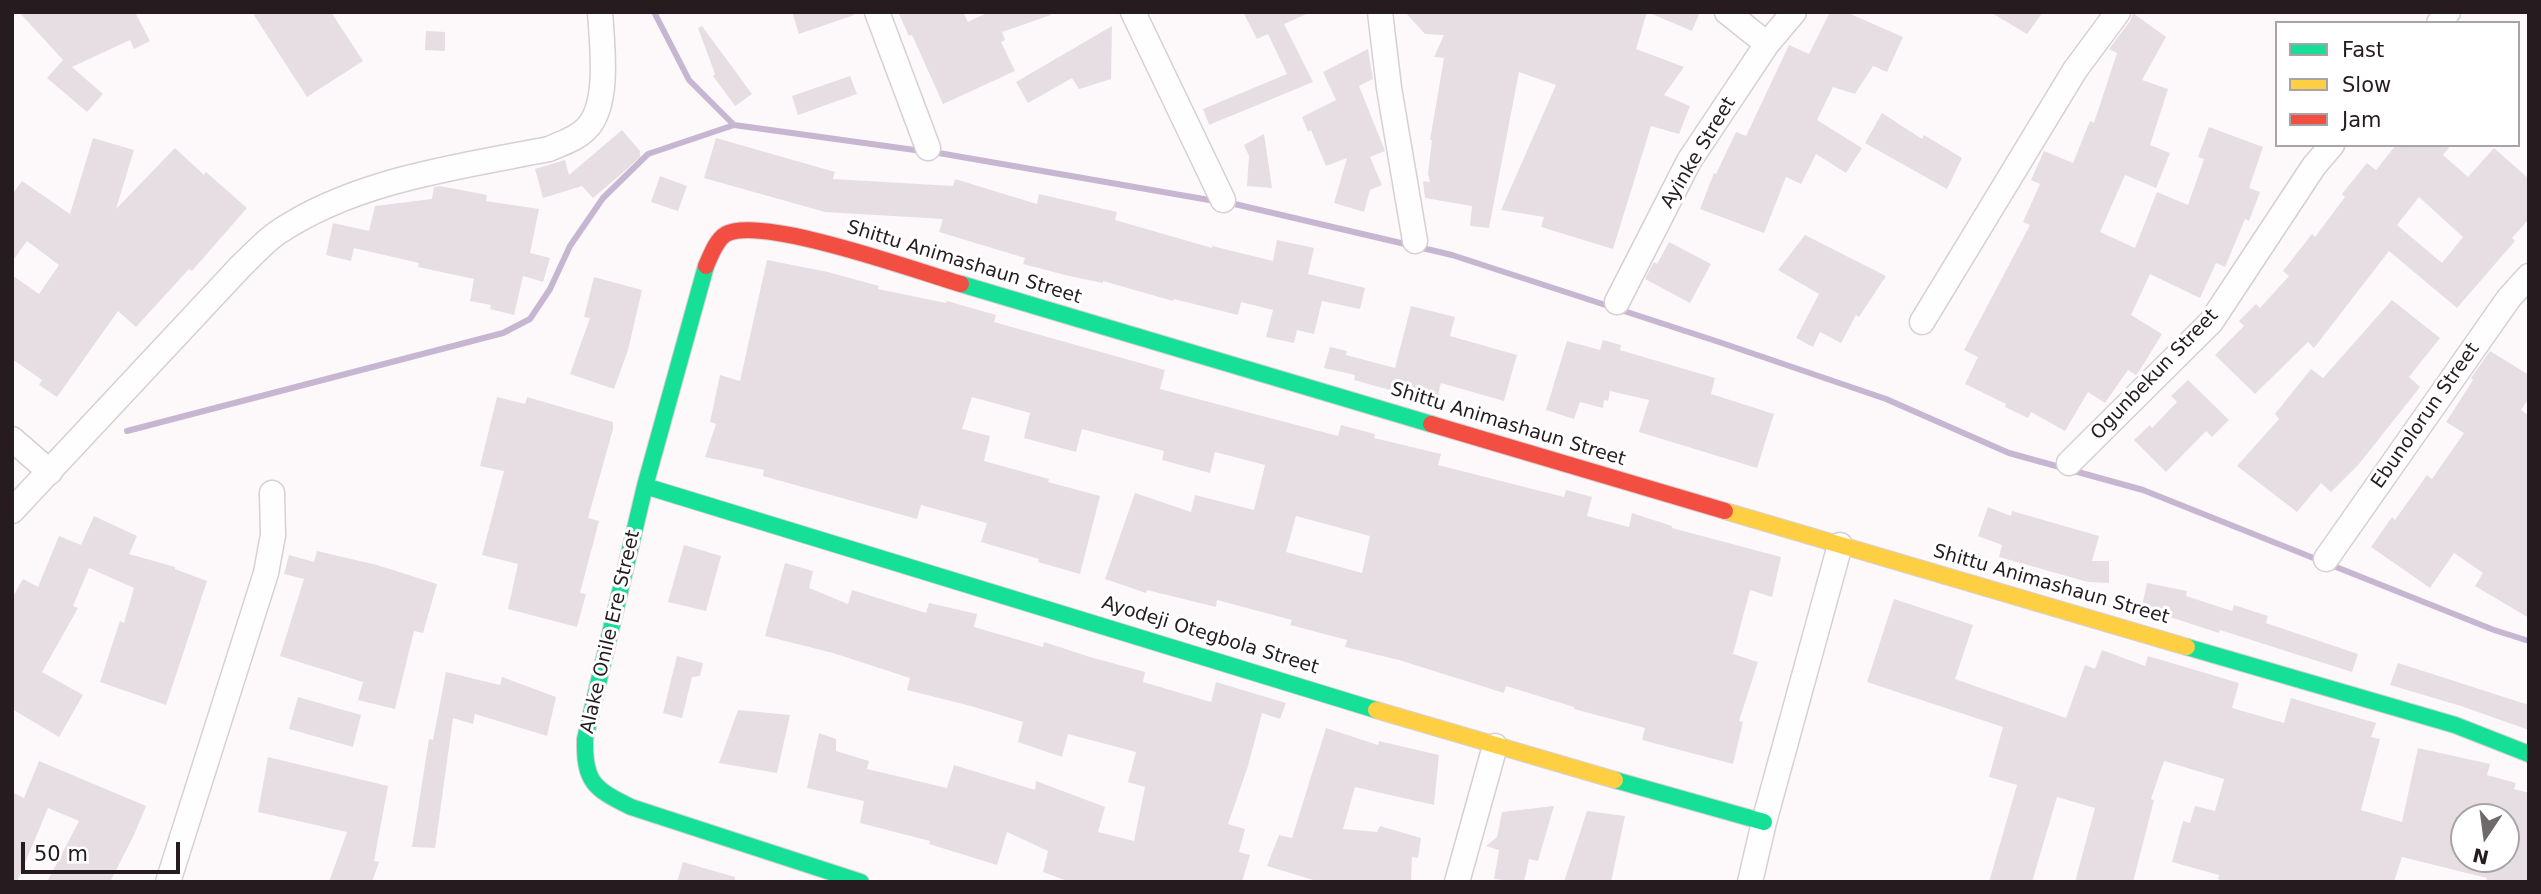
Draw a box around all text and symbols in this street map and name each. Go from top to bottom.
legend [2275,21,2520,147]
text: Fast [2342,38,2384,62]
text: Slow [2342,73,2391,97]
street label: Ayinke Street [1657,93,1741,213]
text: Jam [2342,108,2382,132]
street label: Shittu Animashaun Street [844,216,1084,310]
street label: Ogunbekun Street [2087,305,2223,445]
street label: Ebunolorun Street [2367,339,2485,493]
street label: Shittu Animashaun Street [1388,378,1628,472]
street label: Alake Onile Ere Street [576,528,646,736]
street label: Shittu Animashaun Street [1930,540,2172,630]
street label: Ayodeji Otegbola Street [1099,592,1321,680]
north arrow [2450,803,2520,873]
scale bar [24,828,184,872]
text: 50 m [34,842,88,866]
text: N [2471,844,2491,869]

